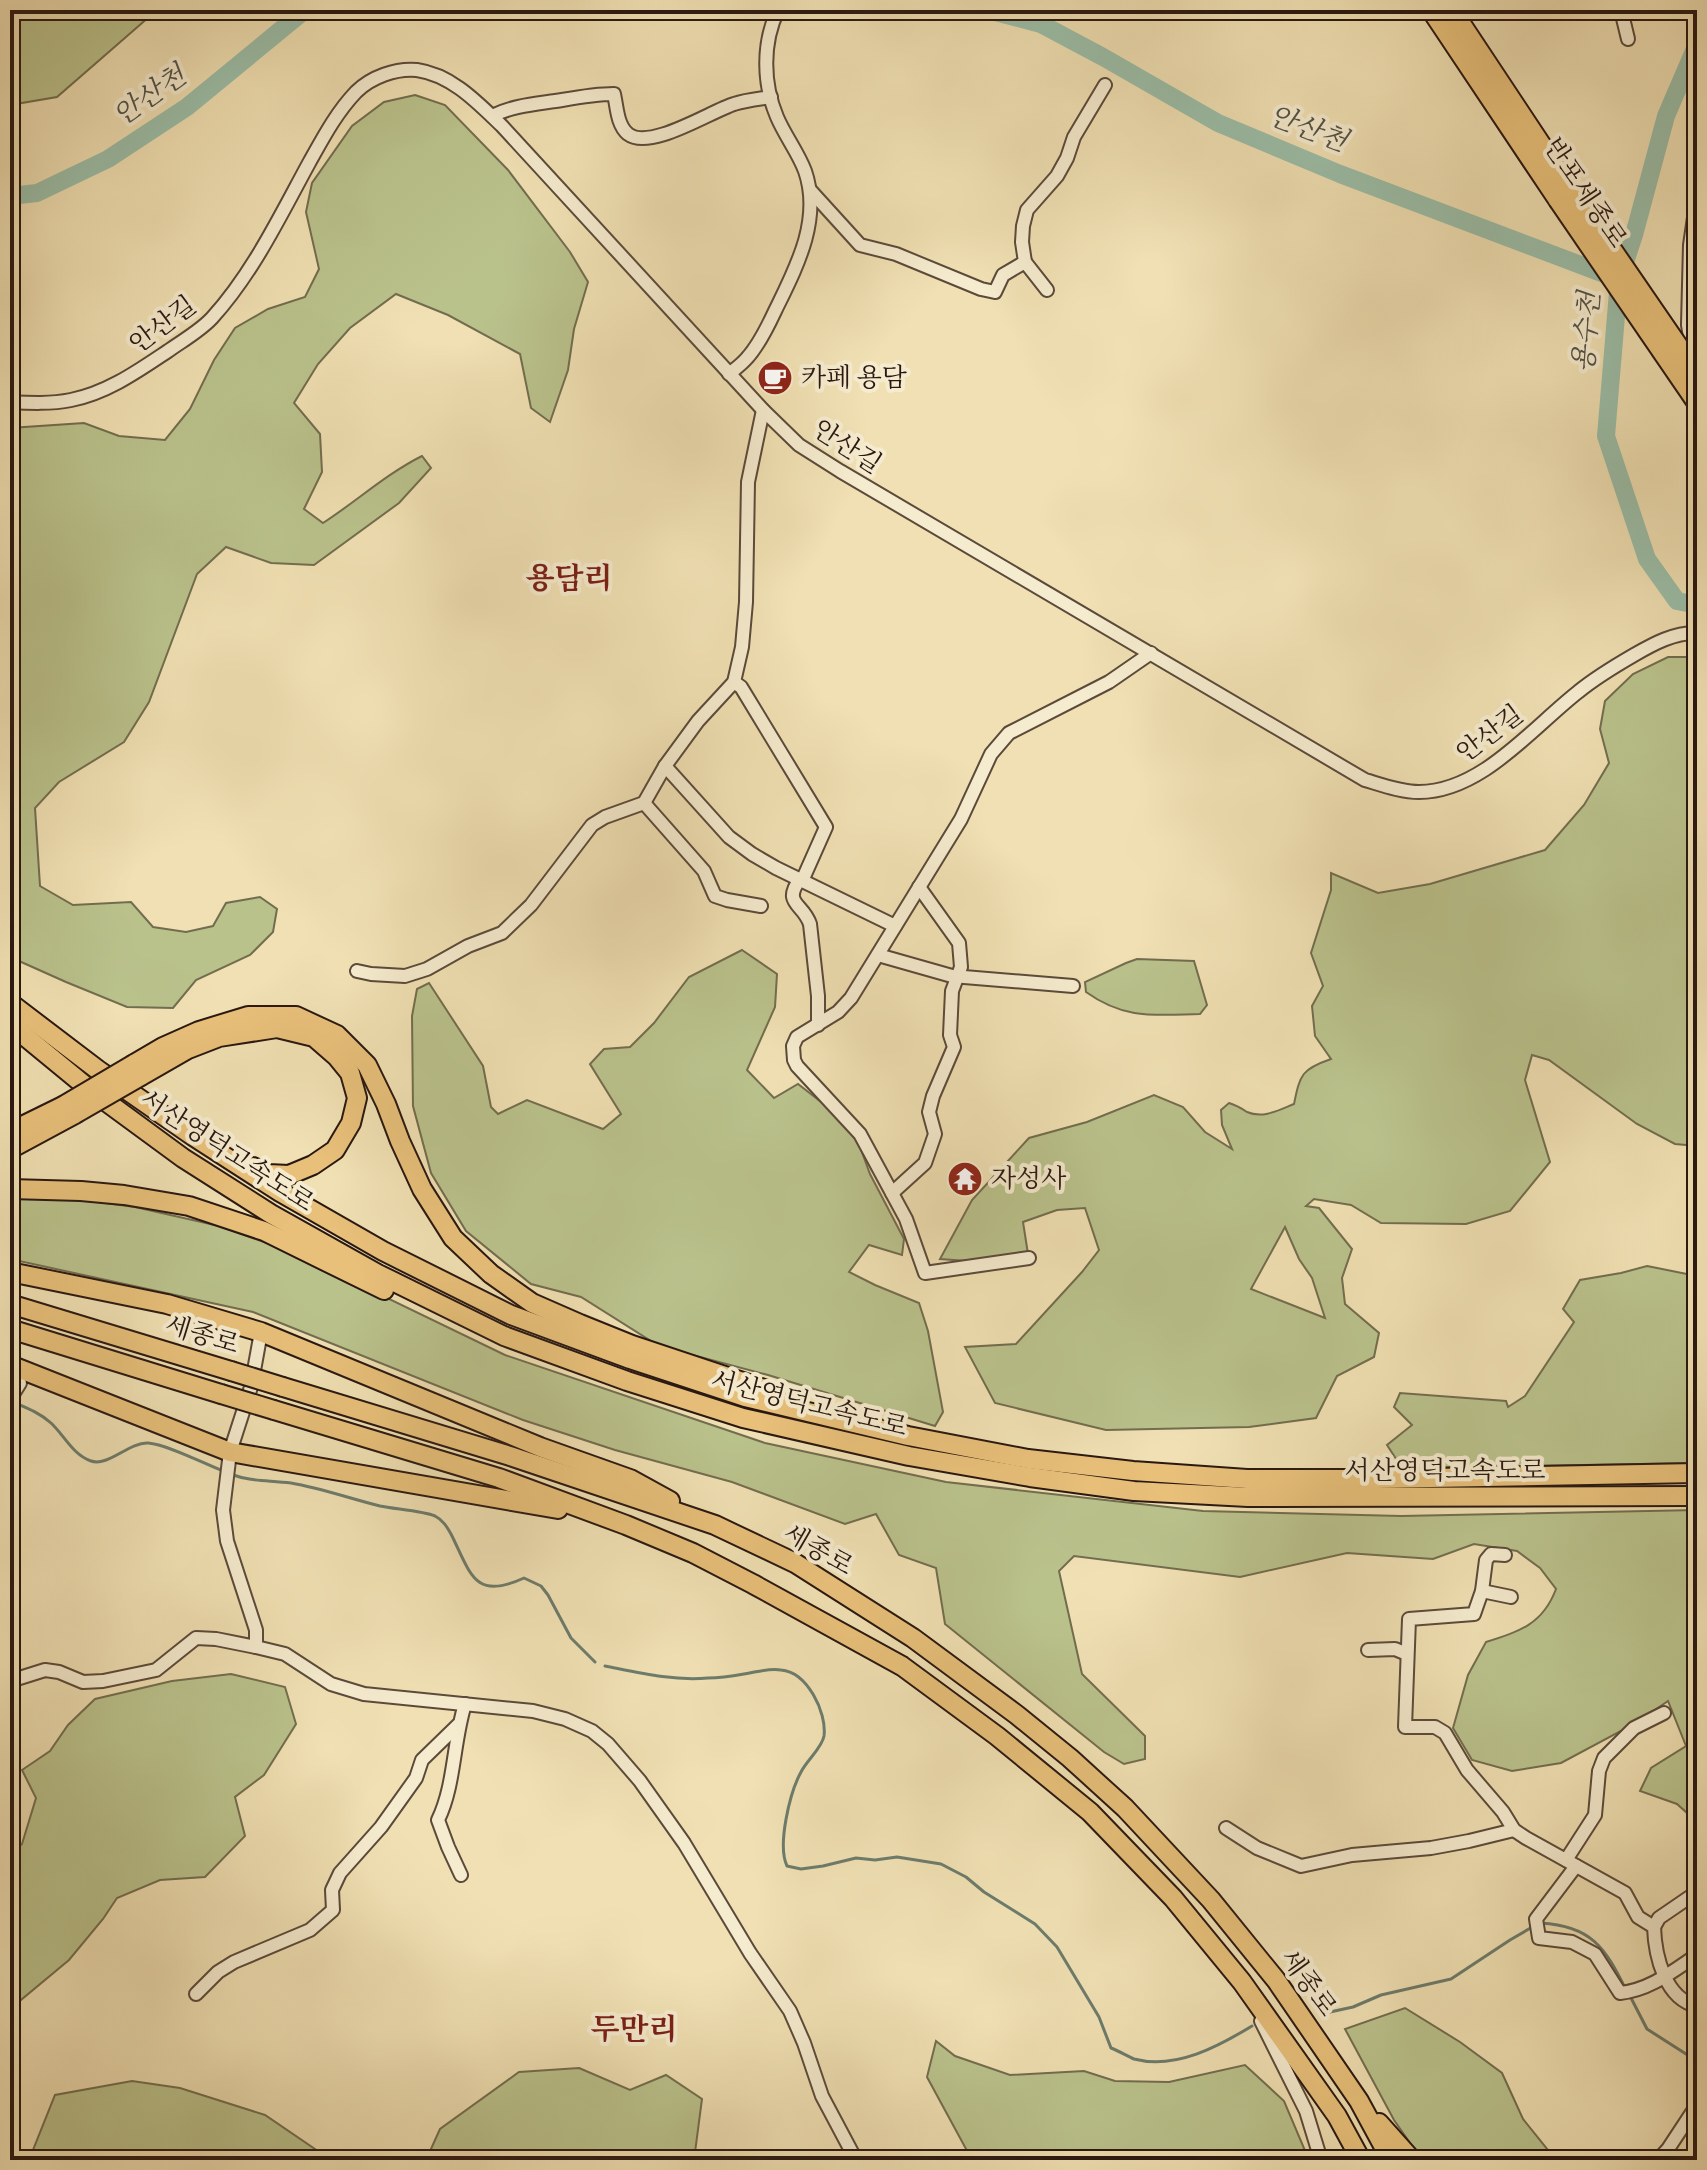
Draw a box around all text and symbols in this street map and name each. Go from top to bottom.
water label: 안산천 [107,57,195,134]
water label: 안산천 [1264,98,1354,161]
street label: 반포세종로 [1537,132,1633,254]
water label: 용수천 [1566,288,1608,374]
street label: 안산길 [123,290,203,360]
cafe icon: 카페 용담 [756,359,794,397]
place label: 카페 용담 [801,362,907,394]
street label: 안산길 [807,413,887,481]
district label: 용담리 [526,560,612,598]
street label: 안산길 [1450,699,1530,769]
street label: 서산영덕고속도로 [134,1083,320,1219]
temple icon: 자성사 [946,1160,984,1198]
place label: 자성사 [991,1163,1066,1195]
street label: 세종로 [161,1309,243,1361]
street label: 서산영덕고속도로 [708,1364,910,1444]
street label: 서산영덕고속도로 [1345,1455,1545,1487]
street label: 세종로 [777,1517,859,1583]
street label: 세종로 [1273,1943,1343,2023]
district label: 두만리 [591,2011,677,2049]

